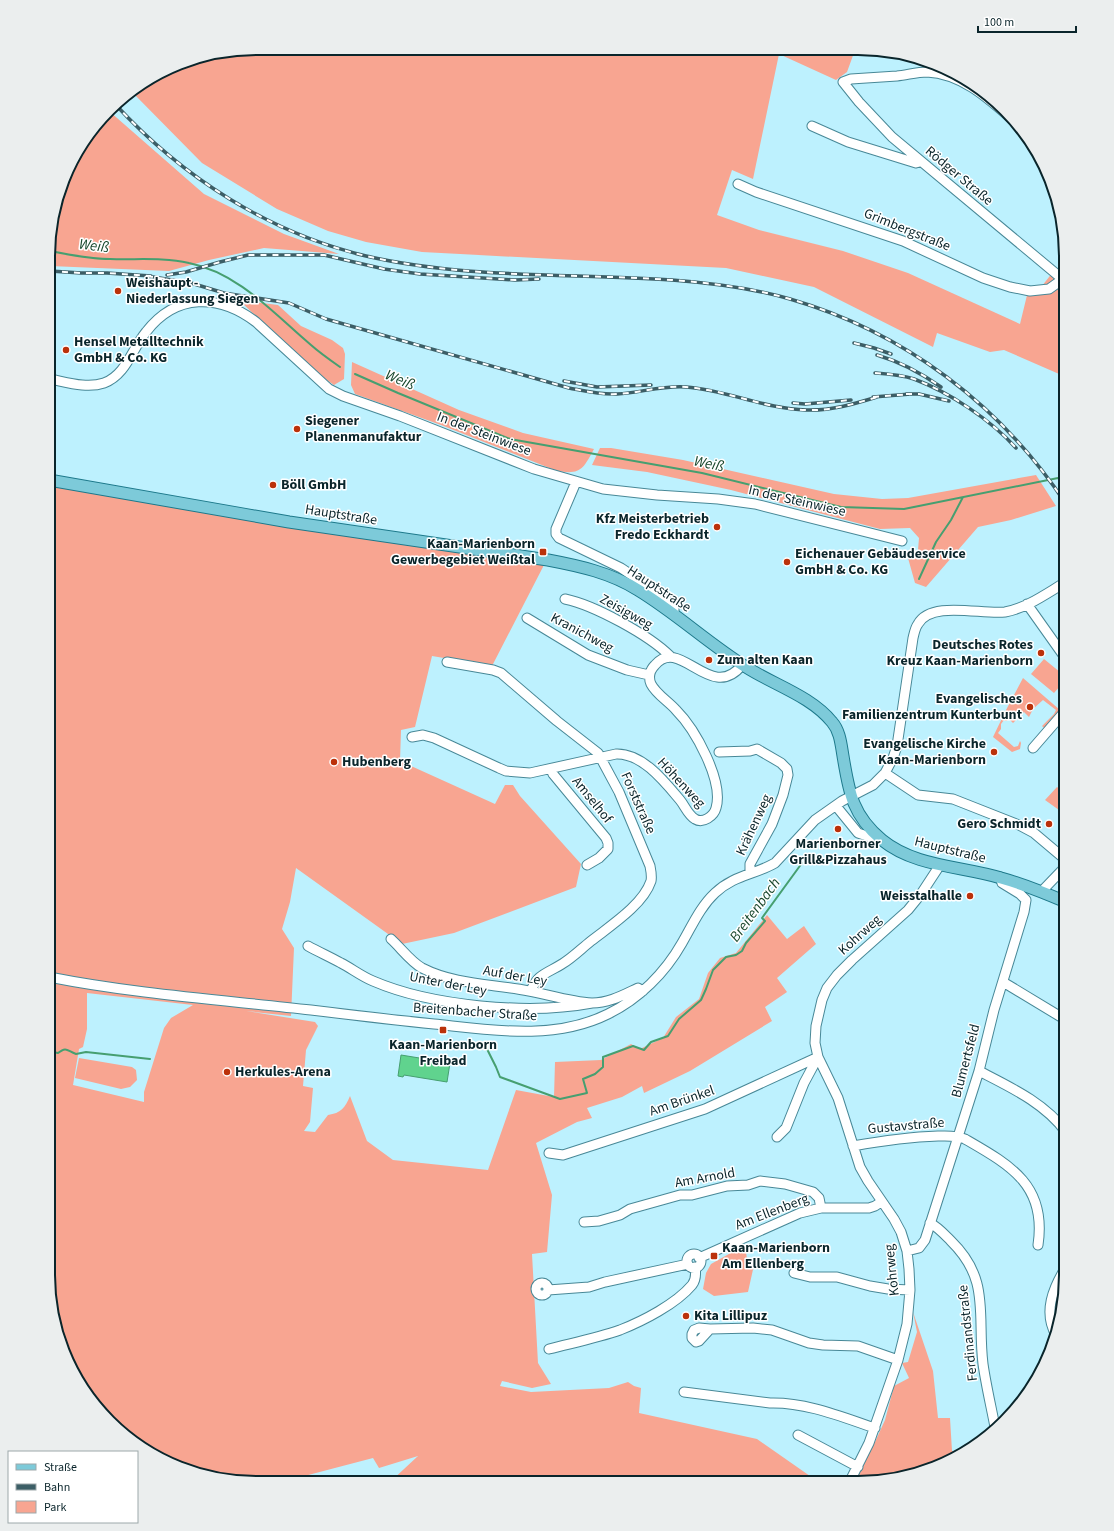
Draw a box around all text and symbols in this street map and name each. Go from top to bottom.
scale bar [978,8,1076,34]
text: 100 m [984,14,1014,31]
street label: Rödger Straße [921,142,997,210]
street label: Grimbergstraße [861,204,953,257]
water label: Weiß [78,234,110,258]
place label: Weishaupt - Niederlassung Siegen [126,273,259,309]
marker: Weishaupt - Niederlassung Siegen [113,286,123,296]
place label: Hensel Metalltechnik GmbH & Co. KG [74,332,204,368]
marker: Hensel Metalltechnik GmbH & Co. KG [61,345,71,355]
water label: Weiß [382,364,418,396]
street label: In der Steinwiese [434,407,534,461]
place label: Siegener Planenmanufaktur [305,411,422,447]
marker: Siegener Planenmanufaktur [292,424,302,434]
water label: Weiß [692,451,726,477]
place label: Böll GmbH [281,475,346,495]
marker: Böll GmbH [268,480,278,490]
street label: In der Steinwiese [746,480,848,522]
street label: Hauptstraße [303,499,379,531]
place label: Kfz Meisterbetrieb Fredo Eckhardt [596,509,710,545]
marker: Kfz Meisterbetrieb Fredo Eckhardt [712,522,722,532]
place label: Kaan-Marienborn Gewerbegebiet Weißtal [391,534,535,570]
place label: Eichenauer Gebäudeservice GmbH & Co. KG [795,544,966,580]
marker: Kaan-Marienborn Gewerbegebiet Weißtal [538,547,548,557]
marker: Eichenauer Gebäudeservice GmbH & Co. KG [782,557,792,567]
street label: Hauptstraße [623,561,695,617]
street label: Zeisigweg [596,589,656,635]
street label: Kranichweg [547,608,617,658]
place label: Deutsches Rotes Kreuz Kaan-Marienborn [886,635,1033,671]
marker: Deutsches Rotes Kreuz Kaan-Marienborn [1036,648,1046,658]
place label: Zum alten Kaan [717,650,813,670]
marker: Zum alten Kaan [704,655,714,665]
place label: Evangelisches Familienzentrum Kunterbunt [842,689,1023,725]
marker: Evangelisches Familienzentrum Kunterbunt [1025,702,1035,712]
place label: Evangelische Kirche Kaan-Marienborn [863,734,986,770]
marker: Evangelische Kirche Kaan-Marienborn [989,747,999,757]
place label: Hubenberg [342,752,411,772]
street label: Höhenweg [652,753,710,813]
marker: Hubenberg [329,757,339,767]
street label: Forststraße [615,769,661,837]
street label: Amselhof [567,772,618,828]
street label: Krähenweg [731,791,777,859]
place label: Gero Schmidt [957,814,1042,834]
marker: Gero Schmidt [1044,819,1054,829]
marker: Marienborner Grill&Pizzahaus [833,824,843,834]
street label: Hauptstraße [912,831,988,869]
place label: Marienborner Grill&Pizzahaus [789,834,887,870]
water label: Breitenbach [725,874,785,946]
place label: Weisstalhalle [880,886,962,906]
marker: Weisstalhalle [965,891,975,901]
street label: Kohrweg [834,910,886,960]
street label: Auf der Ley [481,961,549,992]
street label: Unter der Ley [408,967,489,1001]
street label: Breitenbacher Straße [412,998,538,1026]
street label: Blumertsfeld [947,1022,985,1100]
marker: Kaan-Marienborn Freibad [438,1025,448,1035]
place label: Kaan-Marienborn Freibad [389,1035,497,1071]
place label: Herkules-Arena [235,1062,331,1082]
marker: Herkules-Arena [222,1067,232,1077]
street label: Am Brünkel [647,1080,718,1121]
street label: Gustavstraße [867,1113,945,1139]
street label: Am Arnold [673,1163,737,1193]
street label: Am Ellenberg [732,1189,812,1235]
place label: Kaan-Marienborn Am Ellenberg [721,1238,830,1274]
street label: Kohrweg [879,1243,905,1297]
marker: Kaan-Marienborn Am Ellenberg [709,1251,719,1261]
street label: Ferdinandstraße [953,1284,983,1382]
place label: Kita Lillipuz [694,1306,768,1326]
marker: Kita Lillipuz [681,1311,691,1321]
legend [8,1451,138,1523]
text: Straße [44,1459,77,1476]
text: Bahn [44,1479,70,1496]
text: Park [44,1499,66,1516]

